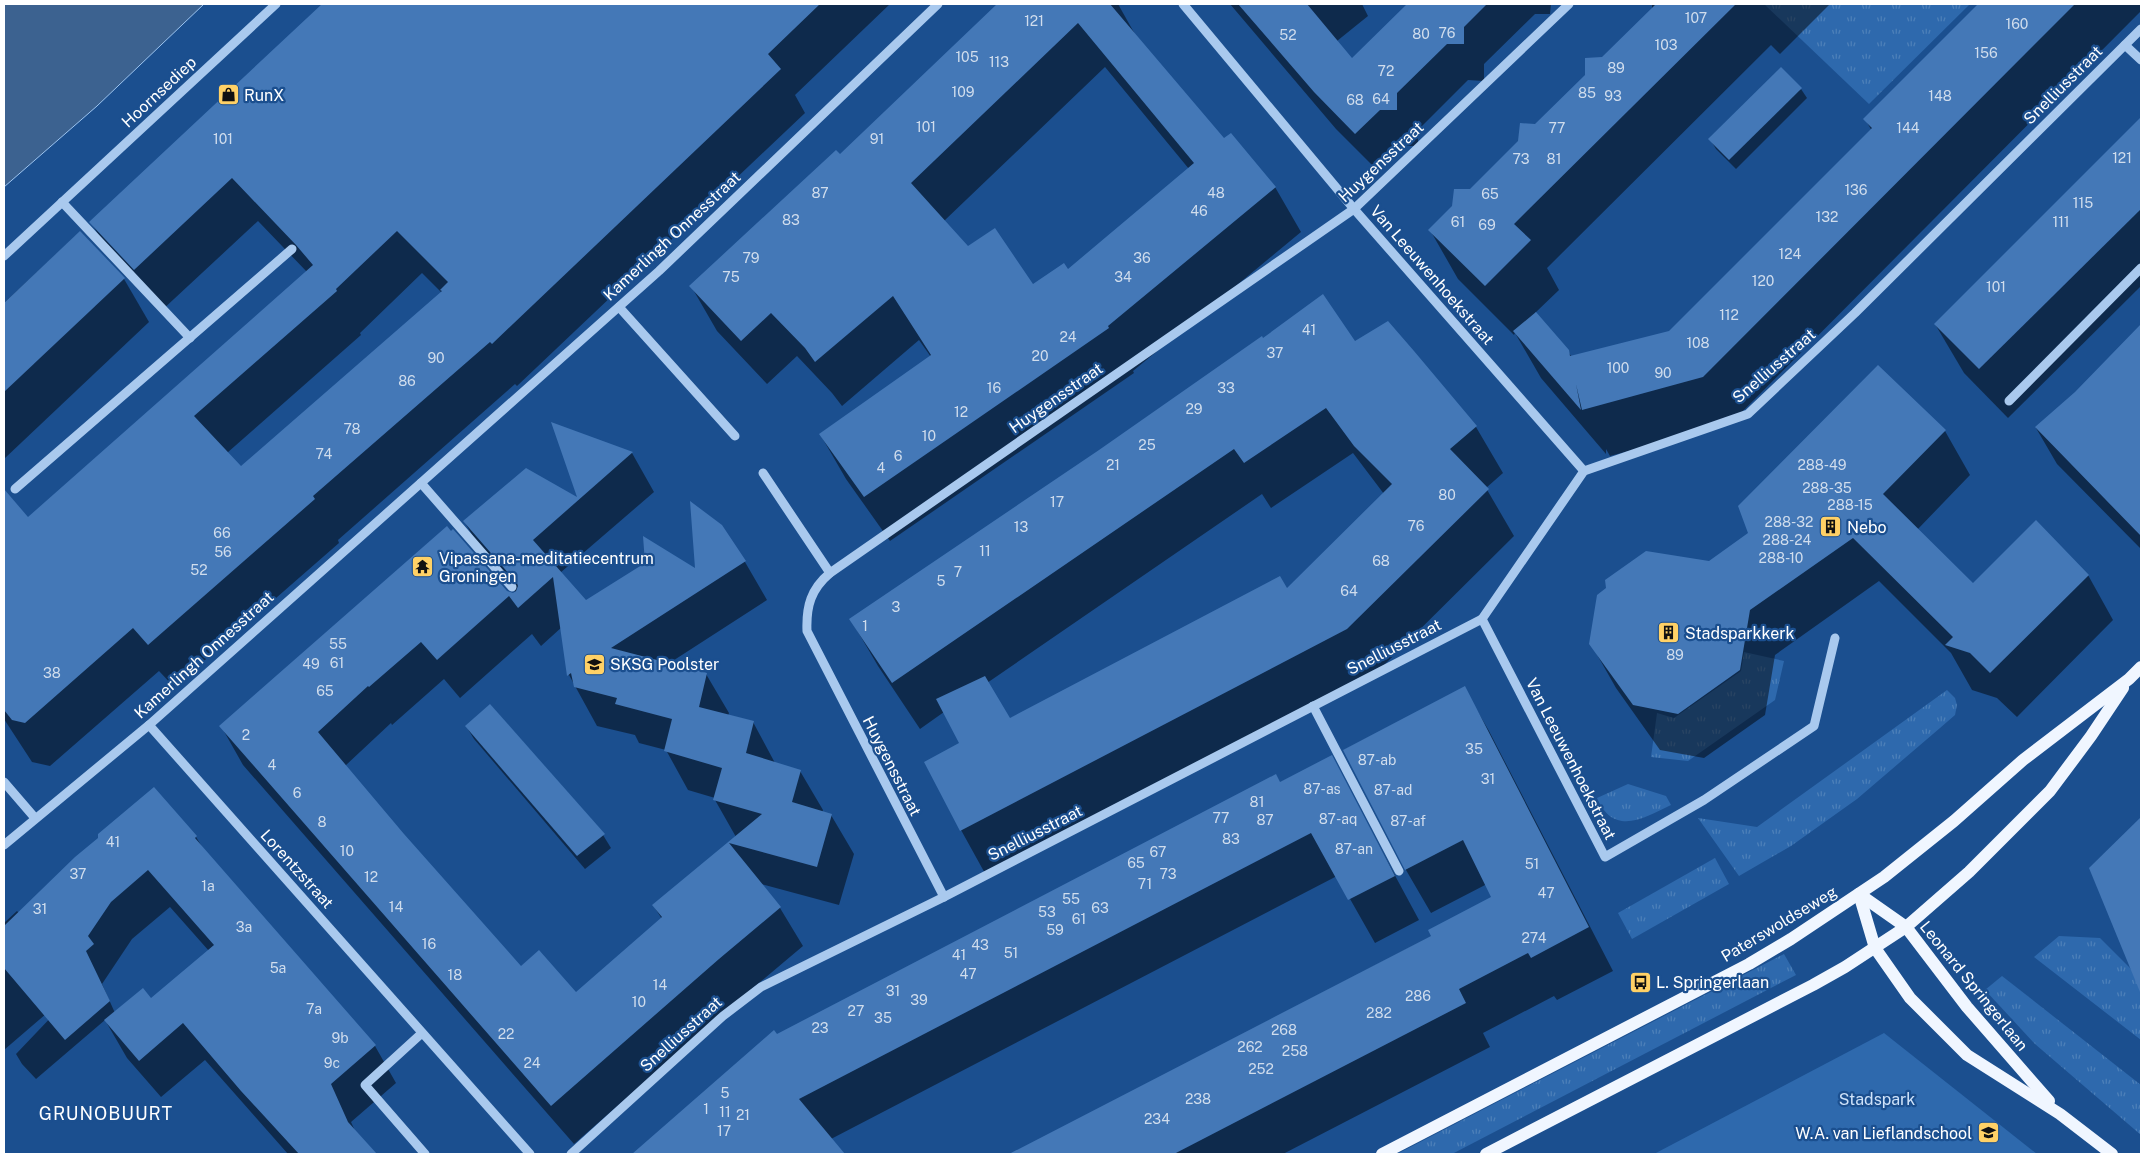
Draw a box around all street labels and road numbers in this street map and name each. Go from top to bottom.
street label: Snelliusstraat [2020,42,2106,128]
street label: Hoornsediep [118,53,200,131]
street label: Huygensstraat [1334,118,1428,206]
street label: Kamerlingh Onnesstraat [599,167,745,305]
street label: Van Leeuwenhoekstraat [1366,201,1498,349]
street label: Snelliusstraat [1729,325,1819,407]
street label: Huygensstraat [1006,359,1106,437]
street label: Kamerlingh Onnesstraat [130,587,278,723]
street label: Snelliusstraat [1344,615,1444,679]
street label: Van Leeuwenhoekstraat [1522,675,1620,843]
street label: Huygensstraat [859,713,925,819]
street label: Snelliusstraat [985,801,1085,865]
street label: Lorentzstraat [257,826,337,912]
street label: Paterswoldseweg [1718,882,1840,966]
street label: Leonard Springerlaan [1916,917,2032,1055]
street label: Snelliusstraat [636,992,726,1076]

